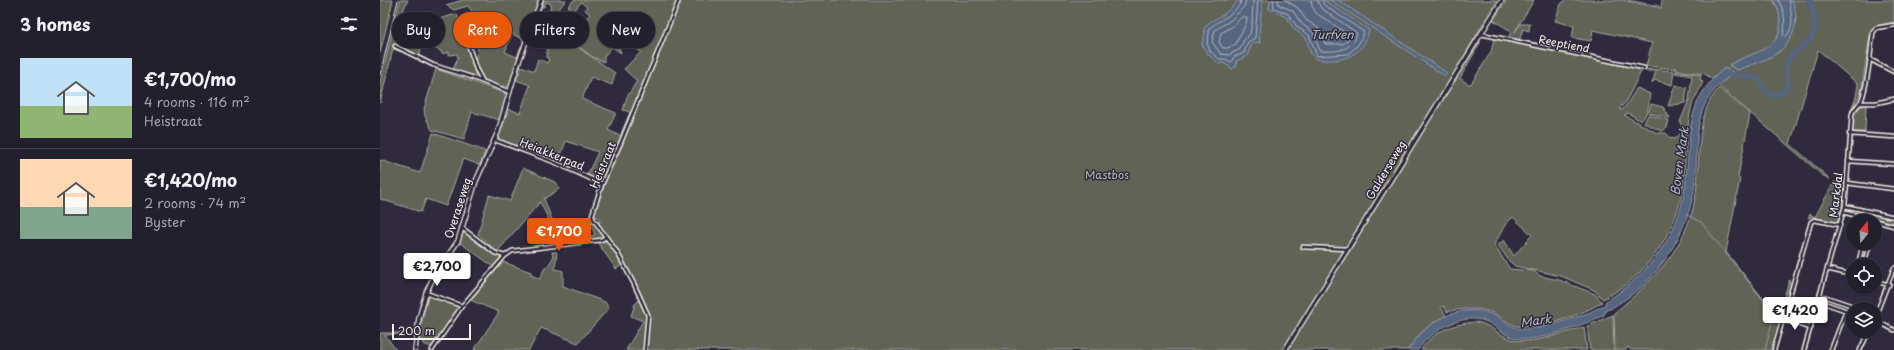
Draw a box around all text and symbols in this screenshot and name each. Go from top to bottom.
text: 3 homes [20,11,90,37]
chip: Buy [392,12,445,48]
chip: Rent [453,12,512,48]
chip: Filters [520,12,589,48]
chip: New [597,12,655,48]
icon: filters [338,13,360,35]
water label: Turfven [1310,25,1354,43]
street label: Reeptiend [1537,30,1591,57]
text: €1,700/mo [144,66,236,92]
icon: home [52,74,100,122]
text: 4 rooms · 116 m² [144,92,250,111]
text: Heistraat [144,111,202,130]
water label: Boven Mark [1665,125,1693,196]
street label: Heiakkerpad [517,133,587,174]
street label: Galderseweg [1361,137,1410,203]
street label: Heistraat [585,138,620,191]
park label: Mastbos [1085,166,1129,183]
text: €1,420/mo [144,167,237,193]
street label: Markdal [1824,171,1847,218]
icon: home [52,175,100,223]
street label: Overaseweg [440,175,475,240]
text: 2 rooms · 74 m² [144,193,246,212]
text: Byster [144,212,185,231]
north arrow [1846,214,1882,250]
map controls [1846,214,1882,338]
pin: €1,700 [526,218,592,252]
text: €1,700 [536,221,582,240]
pin: €2,700 [404,253,470,287]
text: €2,700 [413,256,461,275]
button: locate [1846,258,1882,294]
pin: €1,420 [1762,297,1828,331]
text: €1,420 [1772,300,1818,319]
button: layers [1846,302,1882,338]
water label: Mark [1519,309,1553,331]
scale bar [392,322,471,341]
text: 200 m [398,322,435,339]

